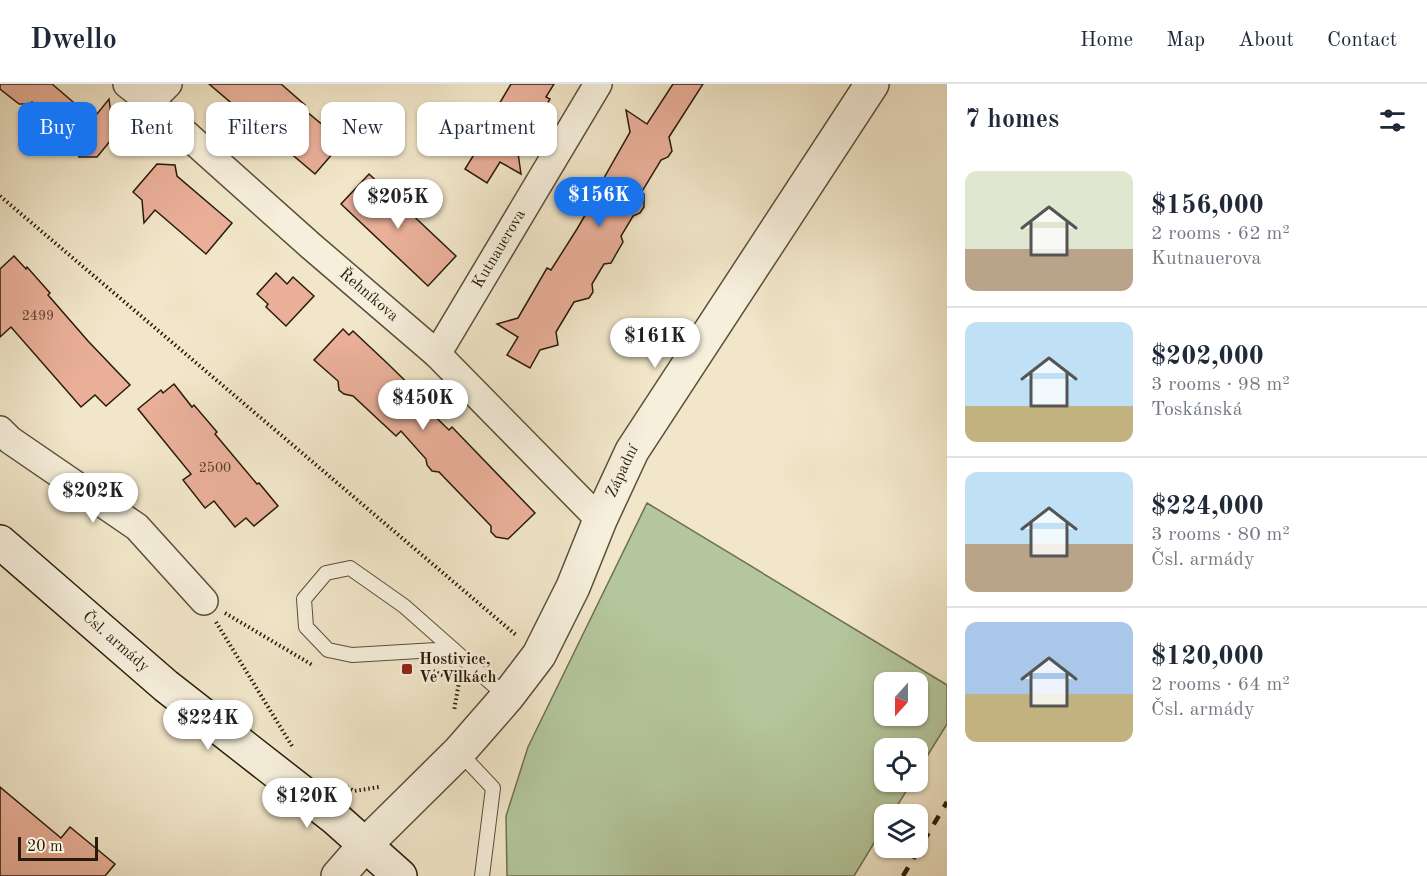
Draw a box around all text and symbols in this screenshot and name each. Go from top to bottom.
text: Dwello [30,27,117,55]
text: Home [1080,30,1133,51]
text: Map [1166,30,1205,51]
text: About [1238,30,1294,51]
text: Contact [1327,30,1397,51]
chip: Buy [18,102,97,156]
chip: Rent [109,102,194,156]
chip: Filters [206,102,309,156]
chip: New [321,102,405,156]
chip: Apartment [417,102,557,156]
icon: filters [1376,104,1409,137]
text: 7 homes [965,107,1059,133]
pin: $156K [557,177,641,228]
pin: $205K [356,179,440,230]
text: $156K [568,186,630,206]
text: $205K [367,188,429,208]
text: $156,000 [1151,193,1264,219]
icon: home [1013,195,1085,267]
street label: Kutnauerova [470,207,529,291]
text: 2 rooms · 62 m² [1151,224,1290,244]
text: Kutnauerova [1151,249,1261,269]
street label: Řehníkova [336,263,401,325]
house number: 2499 [22,309,54,323]
pin: $161K [613,318,697,369]
text: $161K [624,327,686,347]
text: $202,000 [1151,344,1264,370]
icon: home [1013,346,1085,418]
text: 3 rooms · 98 m² [1151,375,1290,395]
pin: $450K [381,380,465,431]
text: $450K [392,389,454,409]
text: Toskánská [1151,400,1243,420]
street label: Západní [604,441,642,500]
house number: 2500 [199,461,231,475]
pin: $202K [51,473,135,524]
text: $202K [62,482,124,502]
text: $224,000 [1151,494,1264,520]
icon: home [1013,496,1085,568]
text: 3 rooms · 80 m² [1151,525,1290,545]
text: Čsl. armády [1151,550,1255,570]
street label: Čsl. armády [79,605,153,676]
text: $120,000 [1151,644,1264,670]
icon: home [1013,646,1085,718]
place label: Hostivice, Ve Vilkách [419,652,496,686]
marker: Hostivice, Ve Vilkách [400,662,414,676]
north arrow [874,672,928,726]
map controls [874,672,928,858]
text: 2 rooms · 64 m² [1151,675,1290,695]
pin: $224K [166,700,250,751]
text: Čsl. armády [1151,700,1255,720]
text: $224K [177,709,239,729]
button: locate [874,738,928,792]
pin: $120K [265,778,349,829]
text: $120K [276,787,338,807]
button: layers [874,804,928,858]
scale bar [18,834,98,862]
text: 20 m [27,839,63,855]

